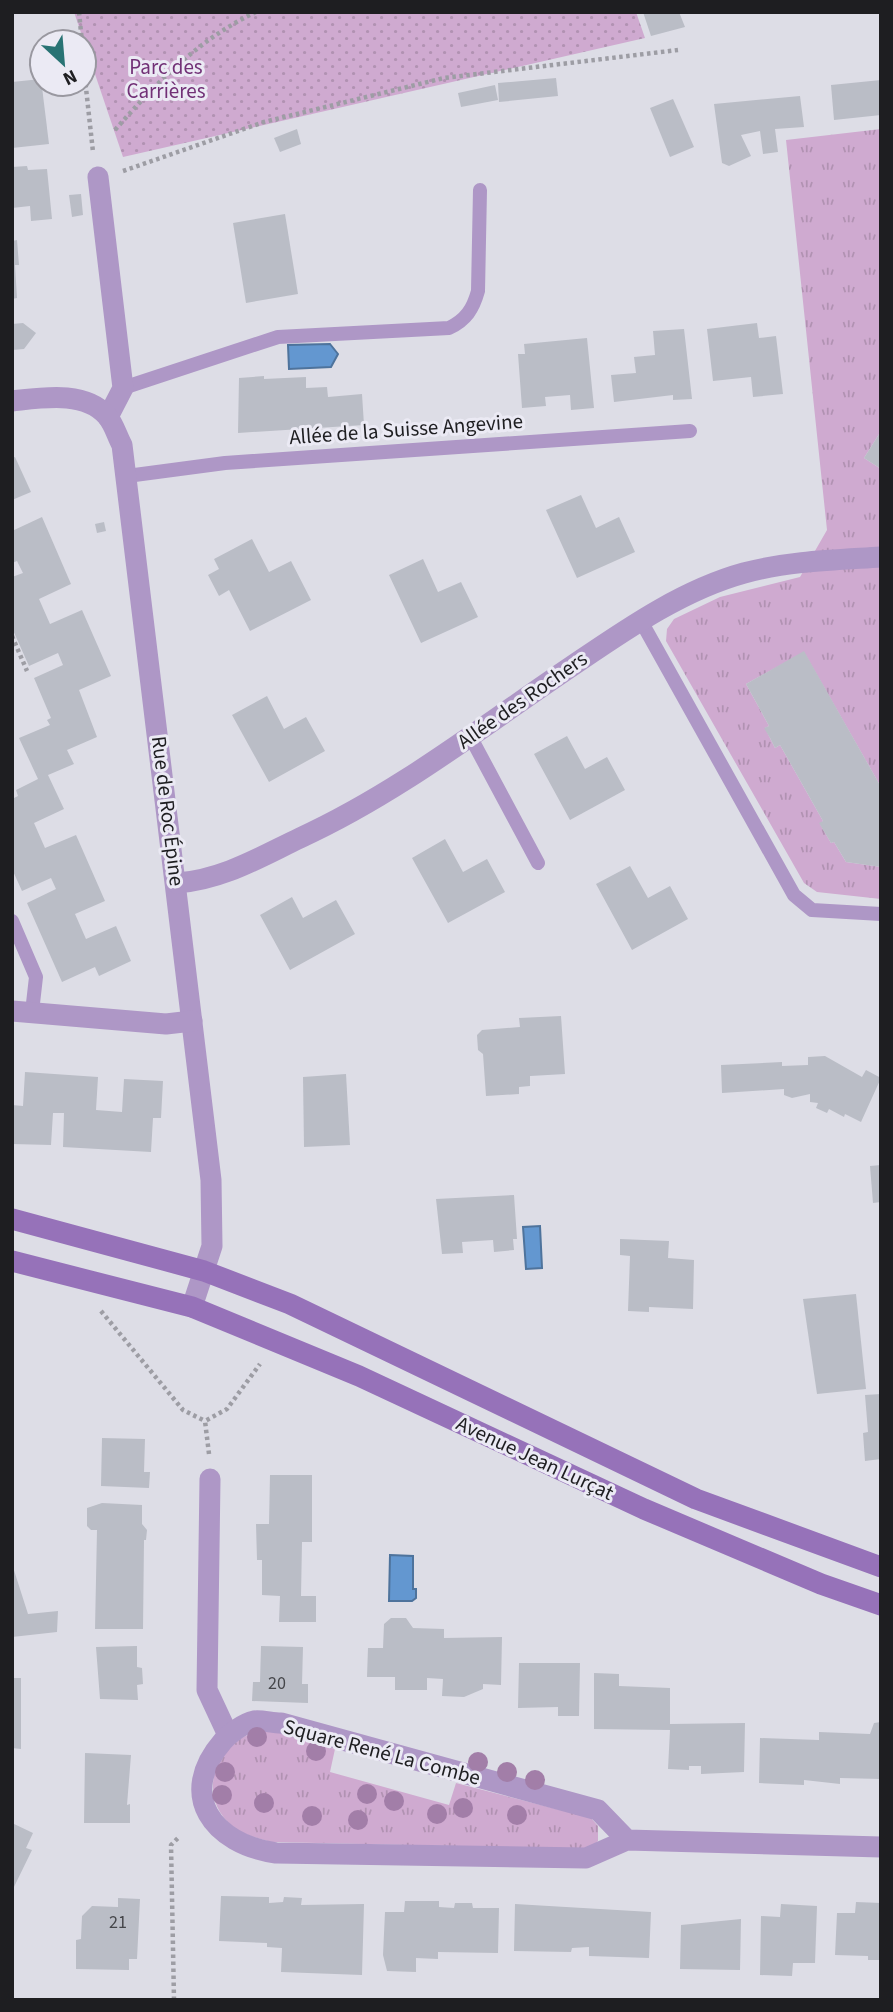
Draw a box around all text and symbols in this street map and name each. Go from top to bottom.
north arrow [28,28,98,98]
park label: Parc des Carrières [126,52,206,106]
text: N [58,62,81,92]
street label: Allée de la Suisse Angevine [288,406,524,452]
street label: Allée des Rochers [451,644,593,756]
street label: Rue de Roc Épine [144,734,192,888]
street label: Avenue Jean Lurçat [451,1408,619,1508]
house number: 20 [268,1671,286,1696]
street label: Square René La Combe [280,1711,484,1793]
house number: 21 [109,1910,127,1935]

